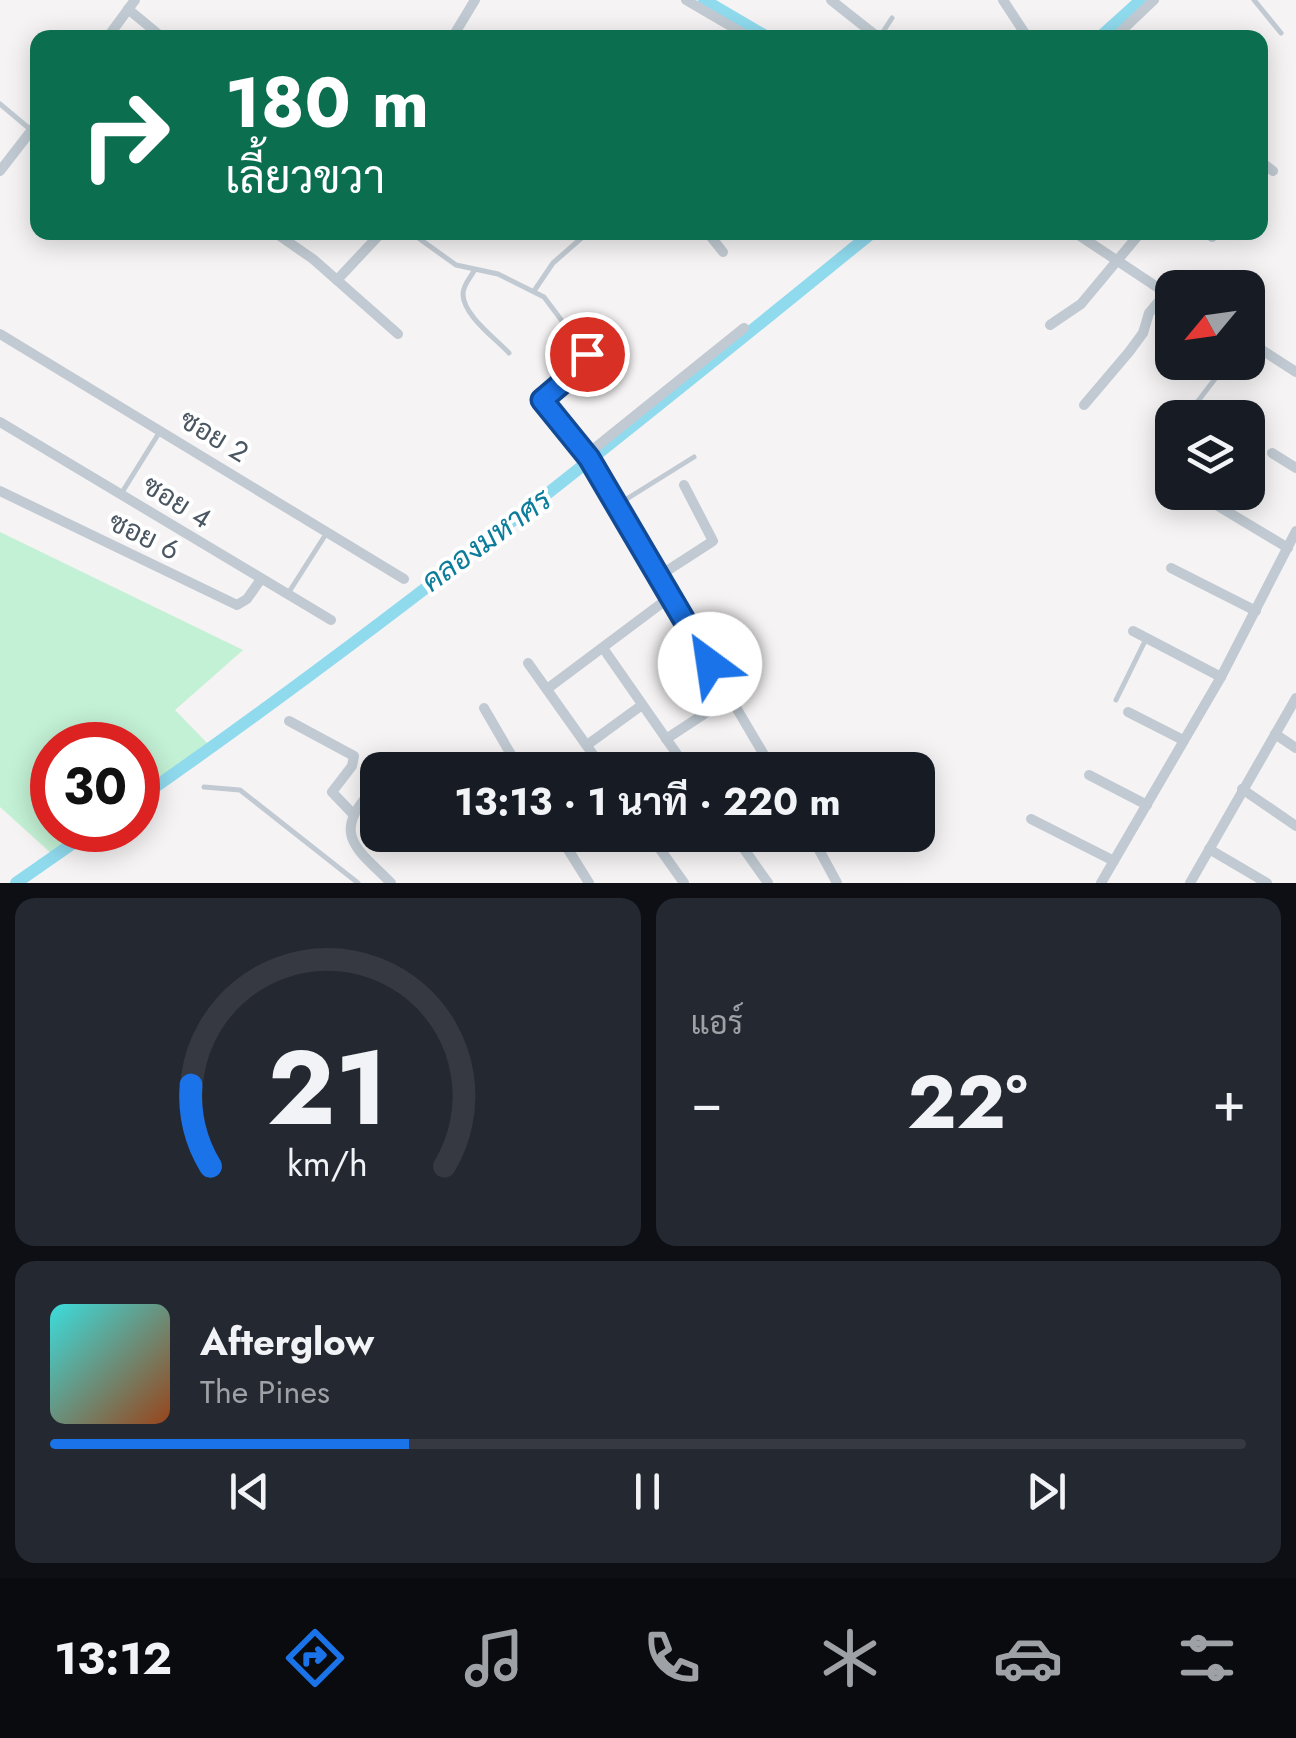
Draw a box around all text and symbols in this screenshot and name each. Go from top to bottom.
text: 180 m [225,52,429,153]
icon: right [60,70,190,200]
text: เลี้ยวขวา [225,145,385,210]
north arrow [1155,270,1265,380]
map controls [1155,270,1265,510]
pin [545,312,630,397]
icon: arrive [560,327,615,382]
street label: ซอย 2 [172,399,256,473]
button: layers [1155,400,1265,510]
street label: ซอย 4 [135,465,219,539]
water label: คลองมหาศร [412,477,561,602]
street label: ซอย 6 [102,501,186,571]
position arrow [658,612,762,716]
speed limit sign: 30 [30,722,160,852]
text: 13:13 · 1 นาที · 220 m [454,774,841,829]
text: แอร์ [691,1000,743,1046]
text: 21 [267,1013,388,1163]
text: 22° [907,1048,1028,1156]
text: − [691,1062,723,1142]
text: + [1212,1062,1246,1142]
text: km/h [287,1138,368,1189]
text: Afterglow [200,1314,374,1369]
text: The Pines [200,1369,330,1415]
icon: previous [222,1464,277,1519]
icon: pause [620,1464,675,1519]
icon: next [1019,1464,1074,1519]
icon: directions [280,1623,350,1693]
icon: music [459,1623,529,1693]
icon: phone [637,1623,707,1693]
icon: climate [815,1623,885,1693]
icon: car [993,1623,1063,1693]
icon: filters [1172,1623,1242,1693]
text: 13:12 [54,1626,172,1691]

